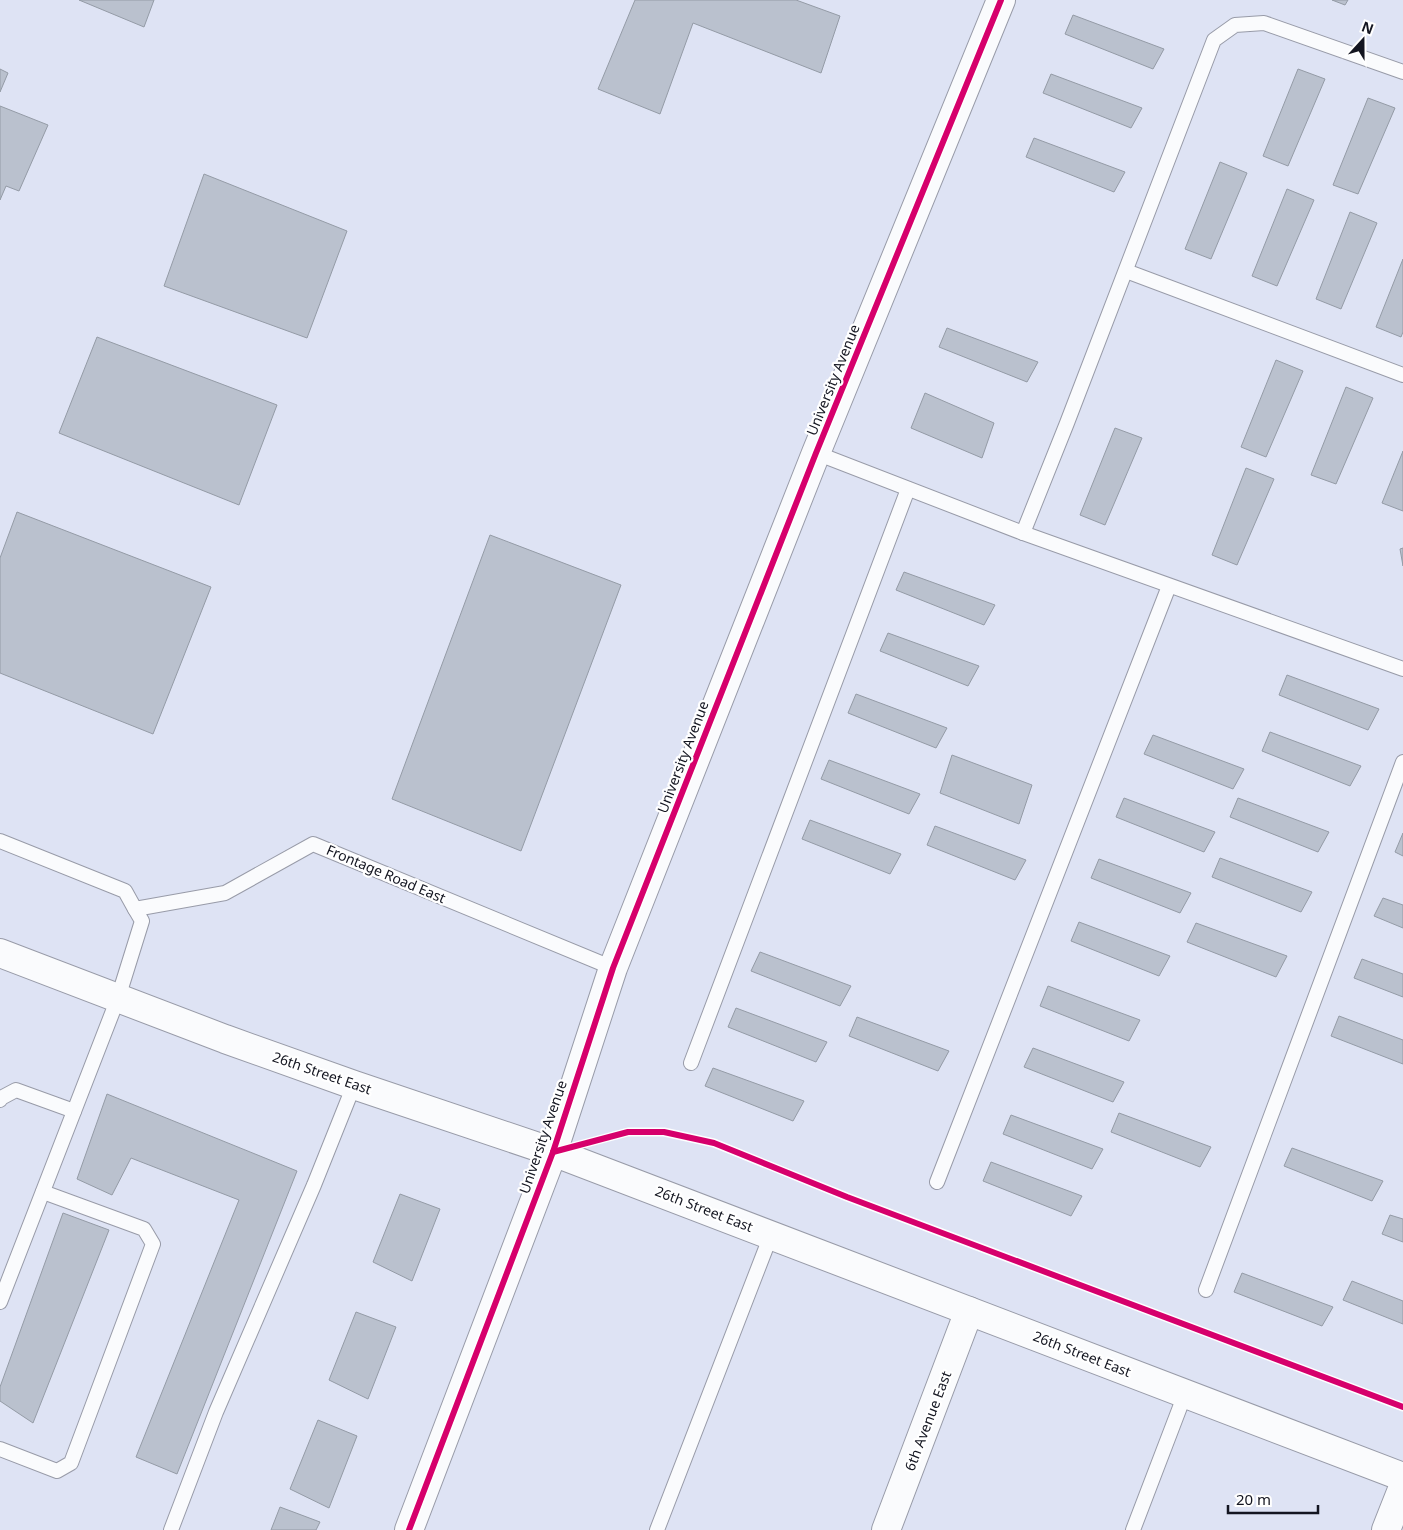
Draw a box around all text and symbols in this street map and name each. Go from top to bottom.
north arrow [1338,15,1388,65]
text: N [1359,16,1377,38]
street label: University Avenue [802,321,864,438]
street label: University Avenue [652,698,713,816]
street label: Frontage Road East [324,840,449,907]
street label: 26th Street East [270,1047,374,1098]
street label: University Avenue [514,1078,571,1196]
street label: 26th Street East [652,1181,756,1236]
street label: 26th Street East [1030,1326,1134,1381]
street label: 6th Avenue East [900,1368,955,1473]
scale bar [1228,1482,1318,1514]
text: 20 m [1236,1489,1271,1509]

